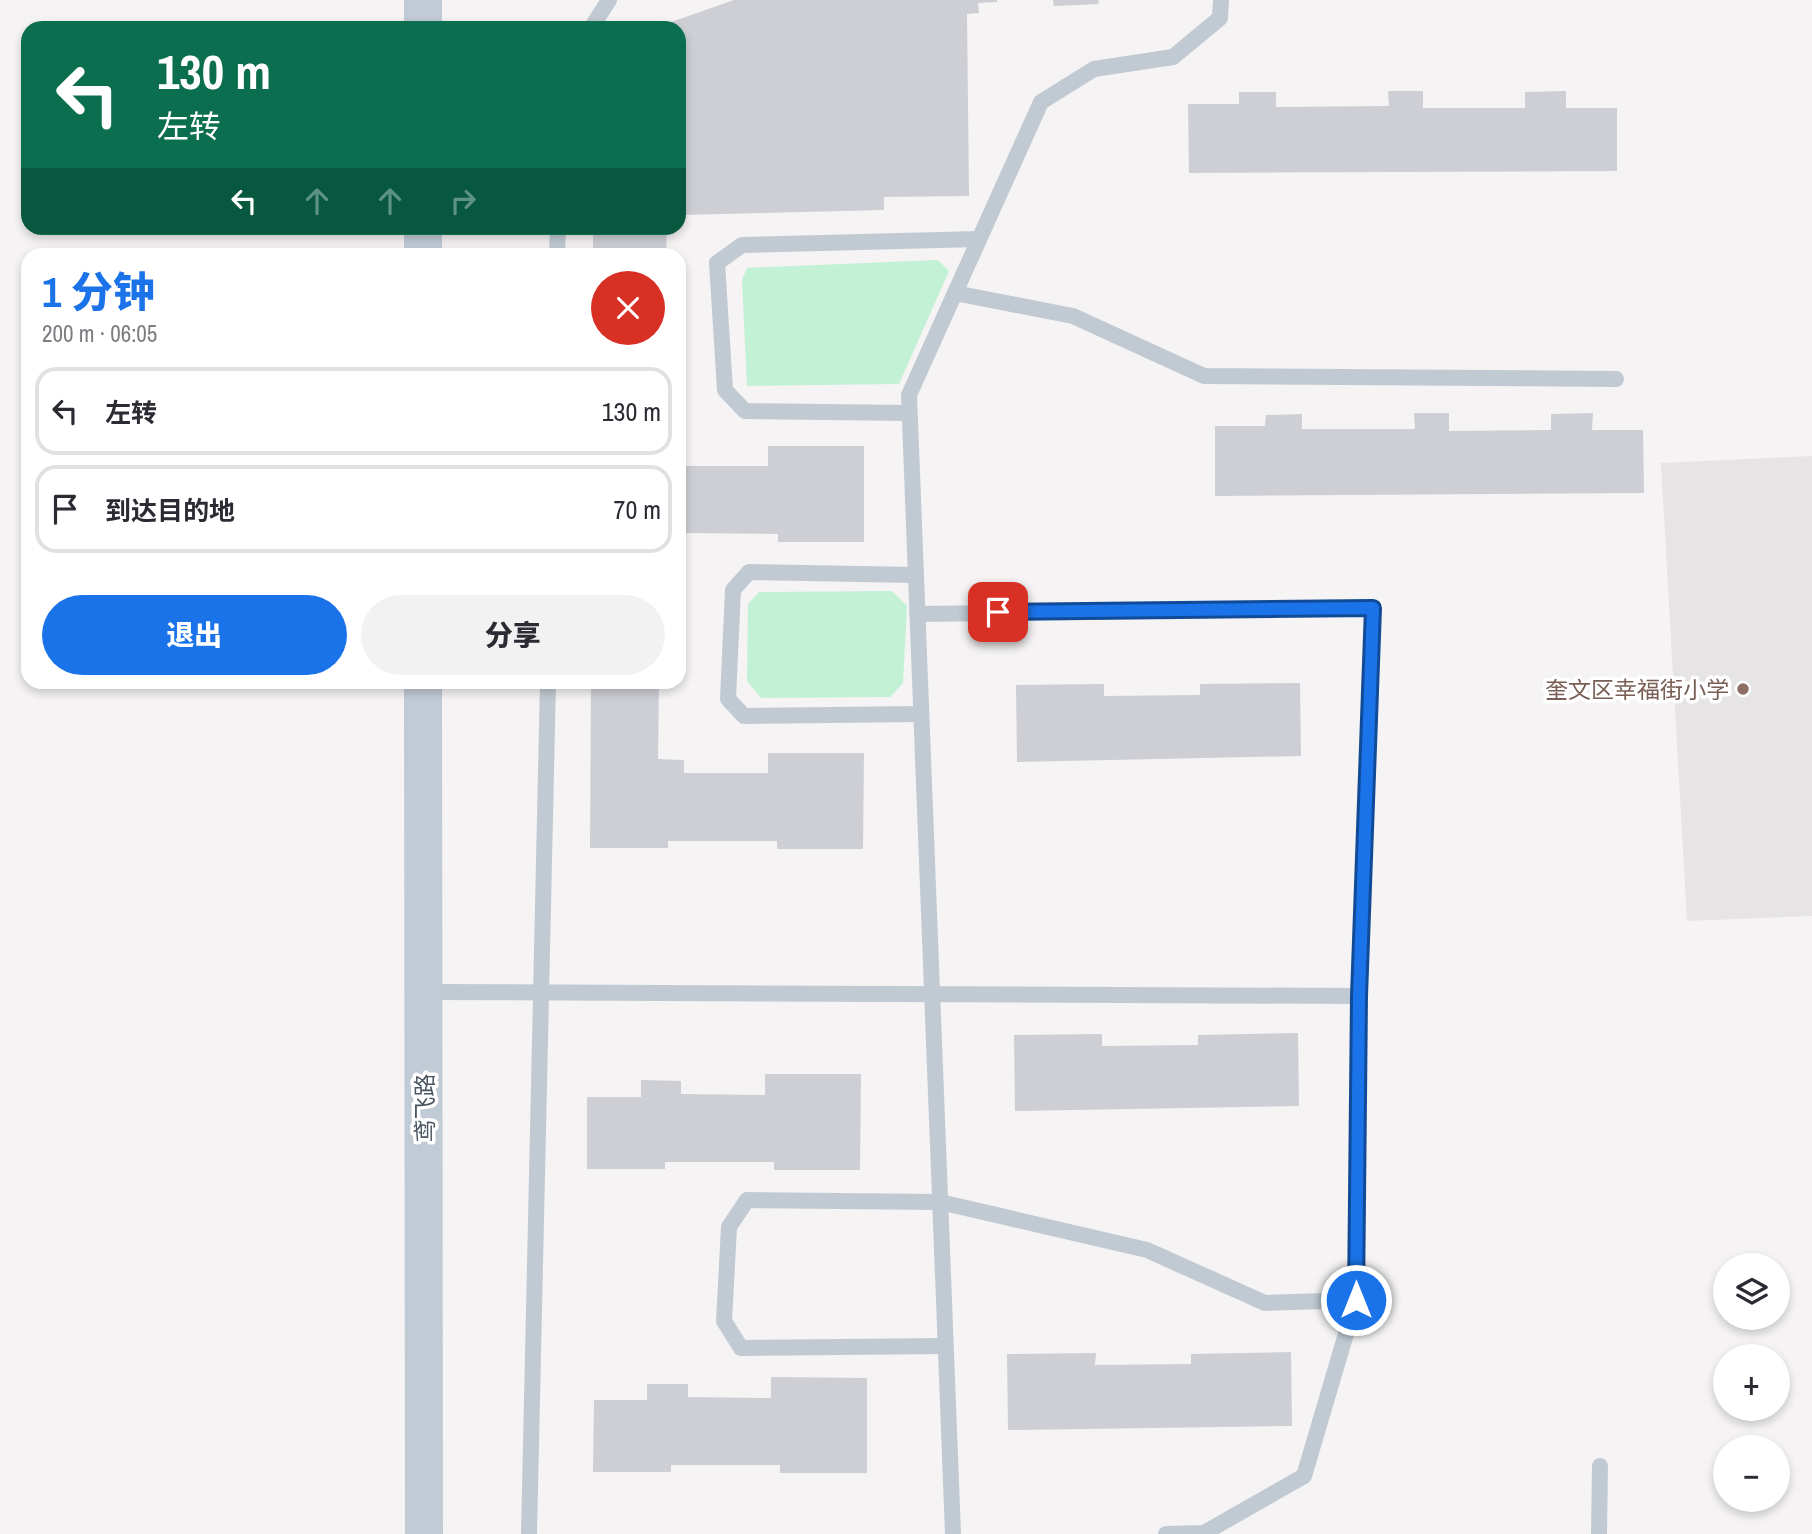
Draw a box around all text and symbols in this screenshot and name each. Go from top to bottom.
text: 130 m [157,38,271,104]
icon: left [42,49,133,140]
text: 左转 [157,105,221,148]
icon: left [225,182,263,220]
icon: ahead [298,182,336,220]
icon: ahead [371,182,409,220]
icon: right [444,182,482,220]
text: 1 分钟 [42,264,155,320]
button: close [591,271,665,345]
text: 200 m · 06:05 [42,318,157,349]
icon: left [46,392,84,430]
text: 130 m [602,394,661,429]
text: 左转 [105,395,157,430]
icon: arrive [46,490,84,528]
text: 70 m [614,492,661,527]
text: 到达目的地 [105,493,235,528]
pin [968,582,1028,642]
icon: arrive [979,593,1017,631]
button: 退出 [42,595,347,675]
button: 分享 [361,595,665,675]
place label: 奎文区幸福街小学 [1545,674,1729,705]
marker: 奎文区幸福街小学 [1735,681,1751,697]
street label: 鸢飞路 [409,1074,440,1143]
map controls [1713,1253,1790,1512]
button: layers [1713,1253,1790,1330]
position arrow [1319,1263,1393,1337]
button: + [1713,1344,1790,1421]
button: − [1713,1435,1790,1512]

